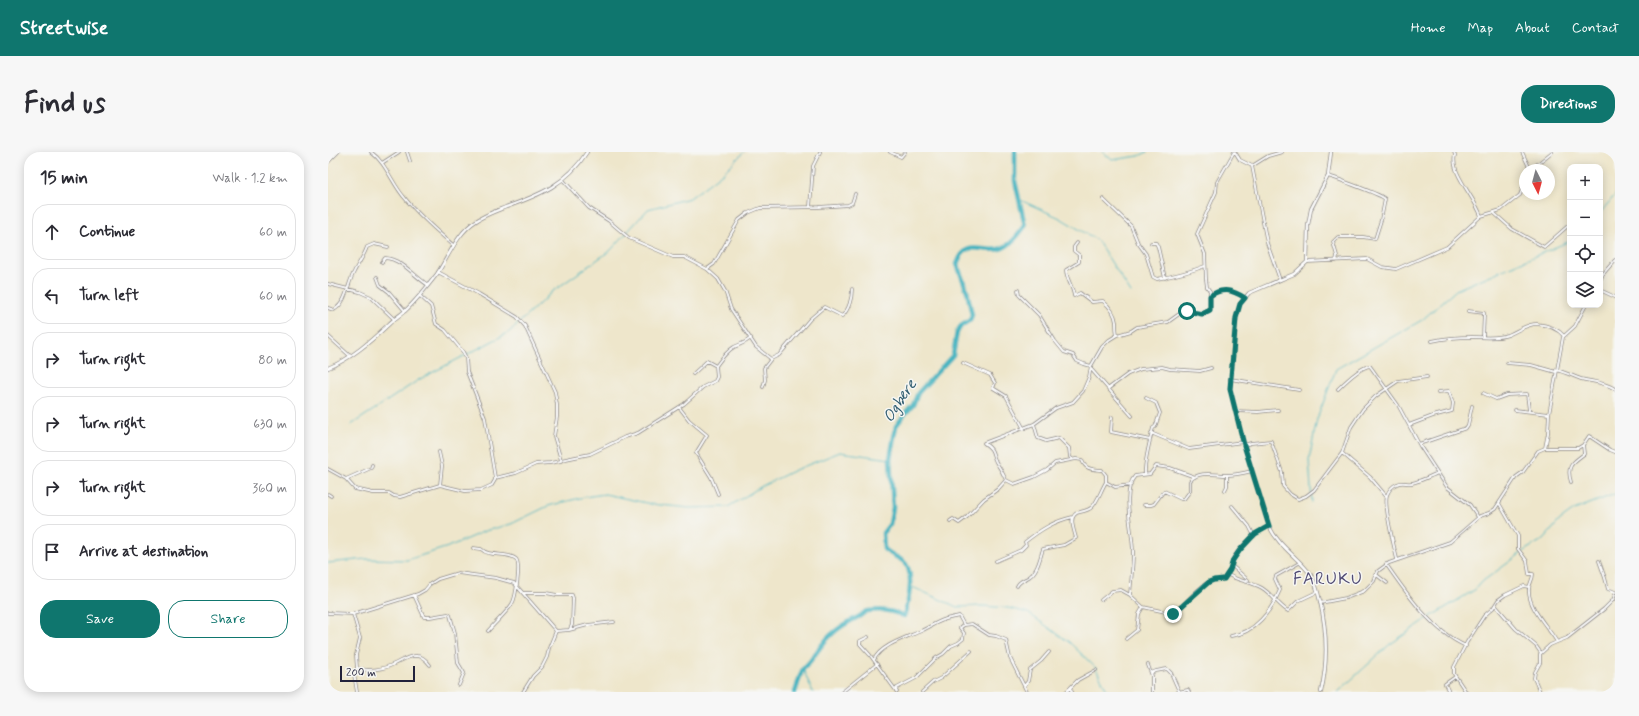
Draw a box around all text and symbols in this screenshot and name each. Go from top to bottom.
text: Streetwise [20,16,108,41]
text: Home [1411,19,1445,37]
text: Map [1467,19,1493,37]
text: About [1515,19,1550,37]
text: Contact [1572,19,1619,37]
button: Directions [1521,85,1615,123]
text: Find us [24,86,105,123]
north arrow [1519,164,1555,200]
map controls [1567,164,1603,308]
button: + [1567,164,1603,200]
text: 15 min [40,167,88,189]
text: Walk · 1.2 km [213,170,288,187]
button: − [1567,200,1603,236]
icon: ahead [41,221,63,243]
text: Continue [79,222,135,242]
text: 60 m [259,224,287,241]
button: locate [1567,236,1603,272]
button: layers [1567,272,1603,308]
icon: left [41,285,63,307]
text: Turn left [79,286,139,306]
text: 60 m [259,288,287,305]
route start [1178,302,1196,320]
icon: right [41,349,63,371]
text: Turn right [79,350,146,370]
text: 80 m [258,352,287,369]
water label: Ogbere [878,374,922,427]
icon: right [41,413,63,435]
text: Turn right [79,414,146,434]
text: 630 m [253,416,287,433]
icon: right [41,477,63,499]
text: Turn right [79,478,146,498]
text: 360 m [252,480,287,497]
icon: arrive [41,541,63,563]
text: Arrive at destination [79,542,208,562]
district label: FARUKU [1293,568,1363,590]
button: Save [40,600,160,638]
button: Share [168,600,288,638]
route end [1164,605,1182,623]
scale bar [340,664,415,683]
text: 200 m [346,666,376,680]

